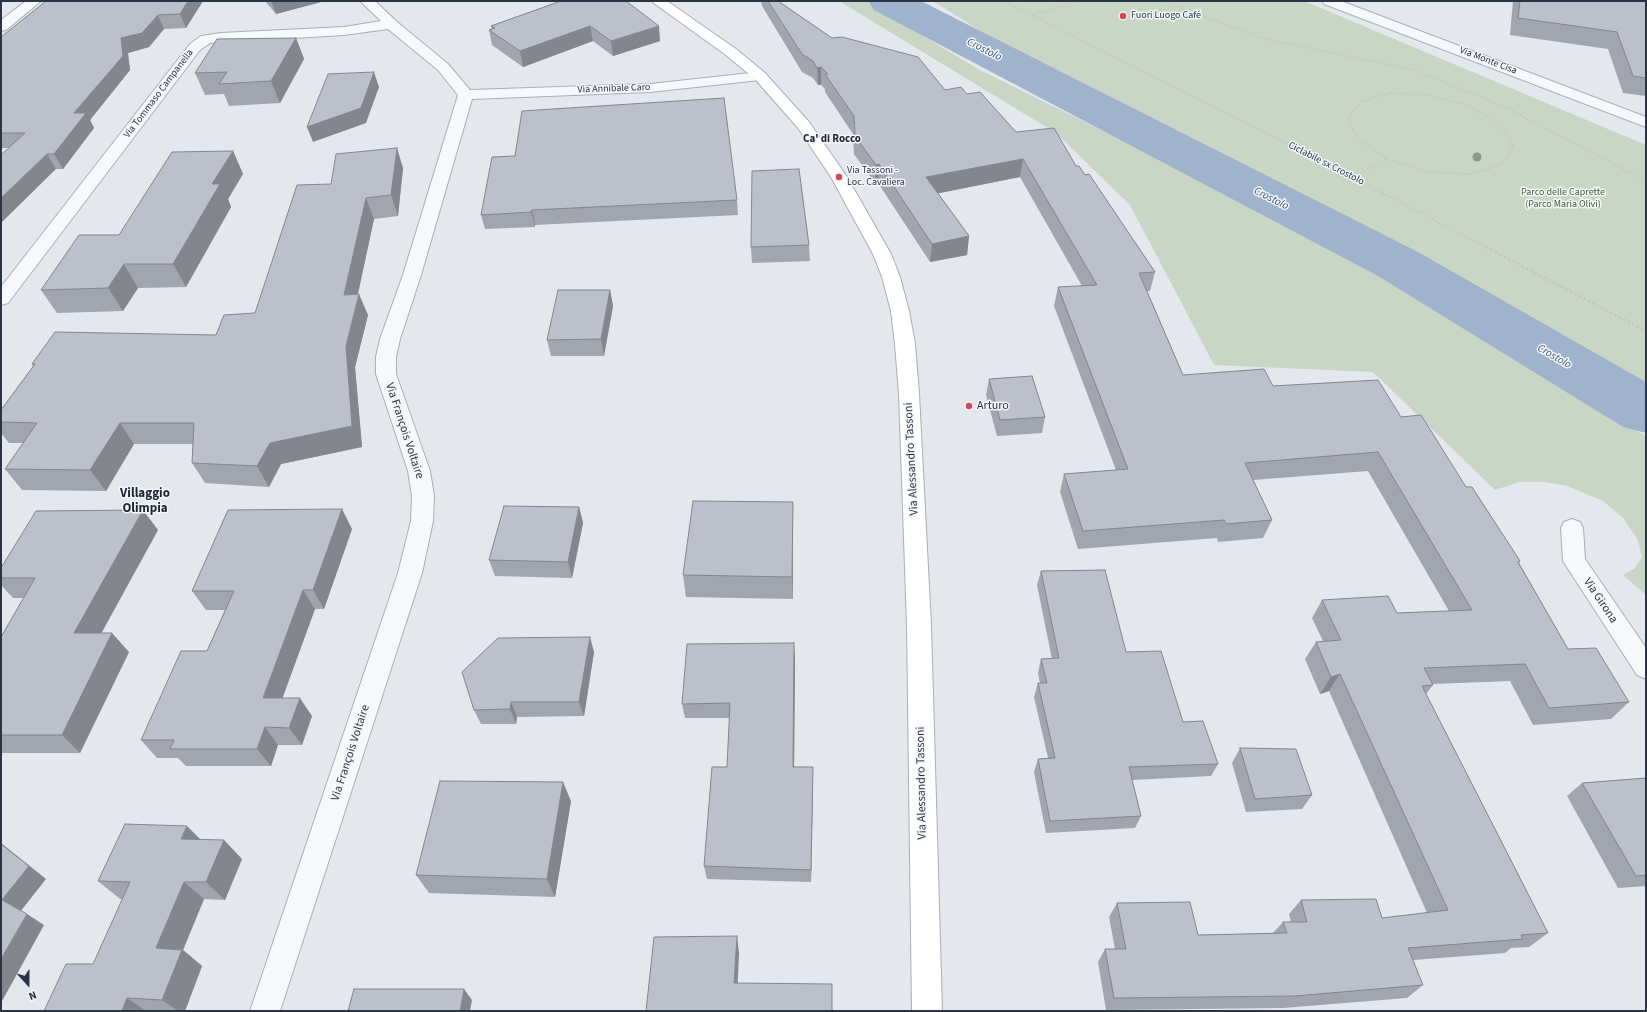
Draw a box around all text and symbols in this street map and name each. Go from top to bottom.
place label: Fuori Luogo Café [1131,10,1201,22]
marker: Fuori Luogo Café [1118,11,1128,21]
water label: Crostolo [964,36,1004,64]
street label: Via Monte Cisa [1458,45,1518,77]
street label: Via Tommaso Campanella [122,47,196,141]
street label: Via Annibale Caro [577,82,651,96]
district label: Ca' di Rocco [803,133,861,147]
street label: Ciclabile sx Crostolo [1286,140,1366,188]
place label: Via Tassoni - Loc. Cavaliera [847,165,905,188]
marker: Via Tassoni - Loc. Cavaliera [834,172,844,182]
water label: Crostolo [1251,185,1291,213]
park label: Parco delle Caprette (Parco Maria Olivi) [1521,187,1605,210]
water label: Crostolo [1535,342,1573,372]
street label: Via François Voltaire [382,381,426,481]
place label: Arturo [977,399,1009,413]
marker: Arturo [964,401,974,411]
street label: Via Alessandro Tassoni [902,402,922,516]
district label: Villaggio Olimpia [120,486,170,517]
street label: Via Girona [1580,576,1620,626]
street label: Via François Voltaire [329,703,373,803]
street label: Via Alessandro Tassoni [914,726,930,840]
north arrow [8,964,48,1004]
text: N [26,987,39,1004]

